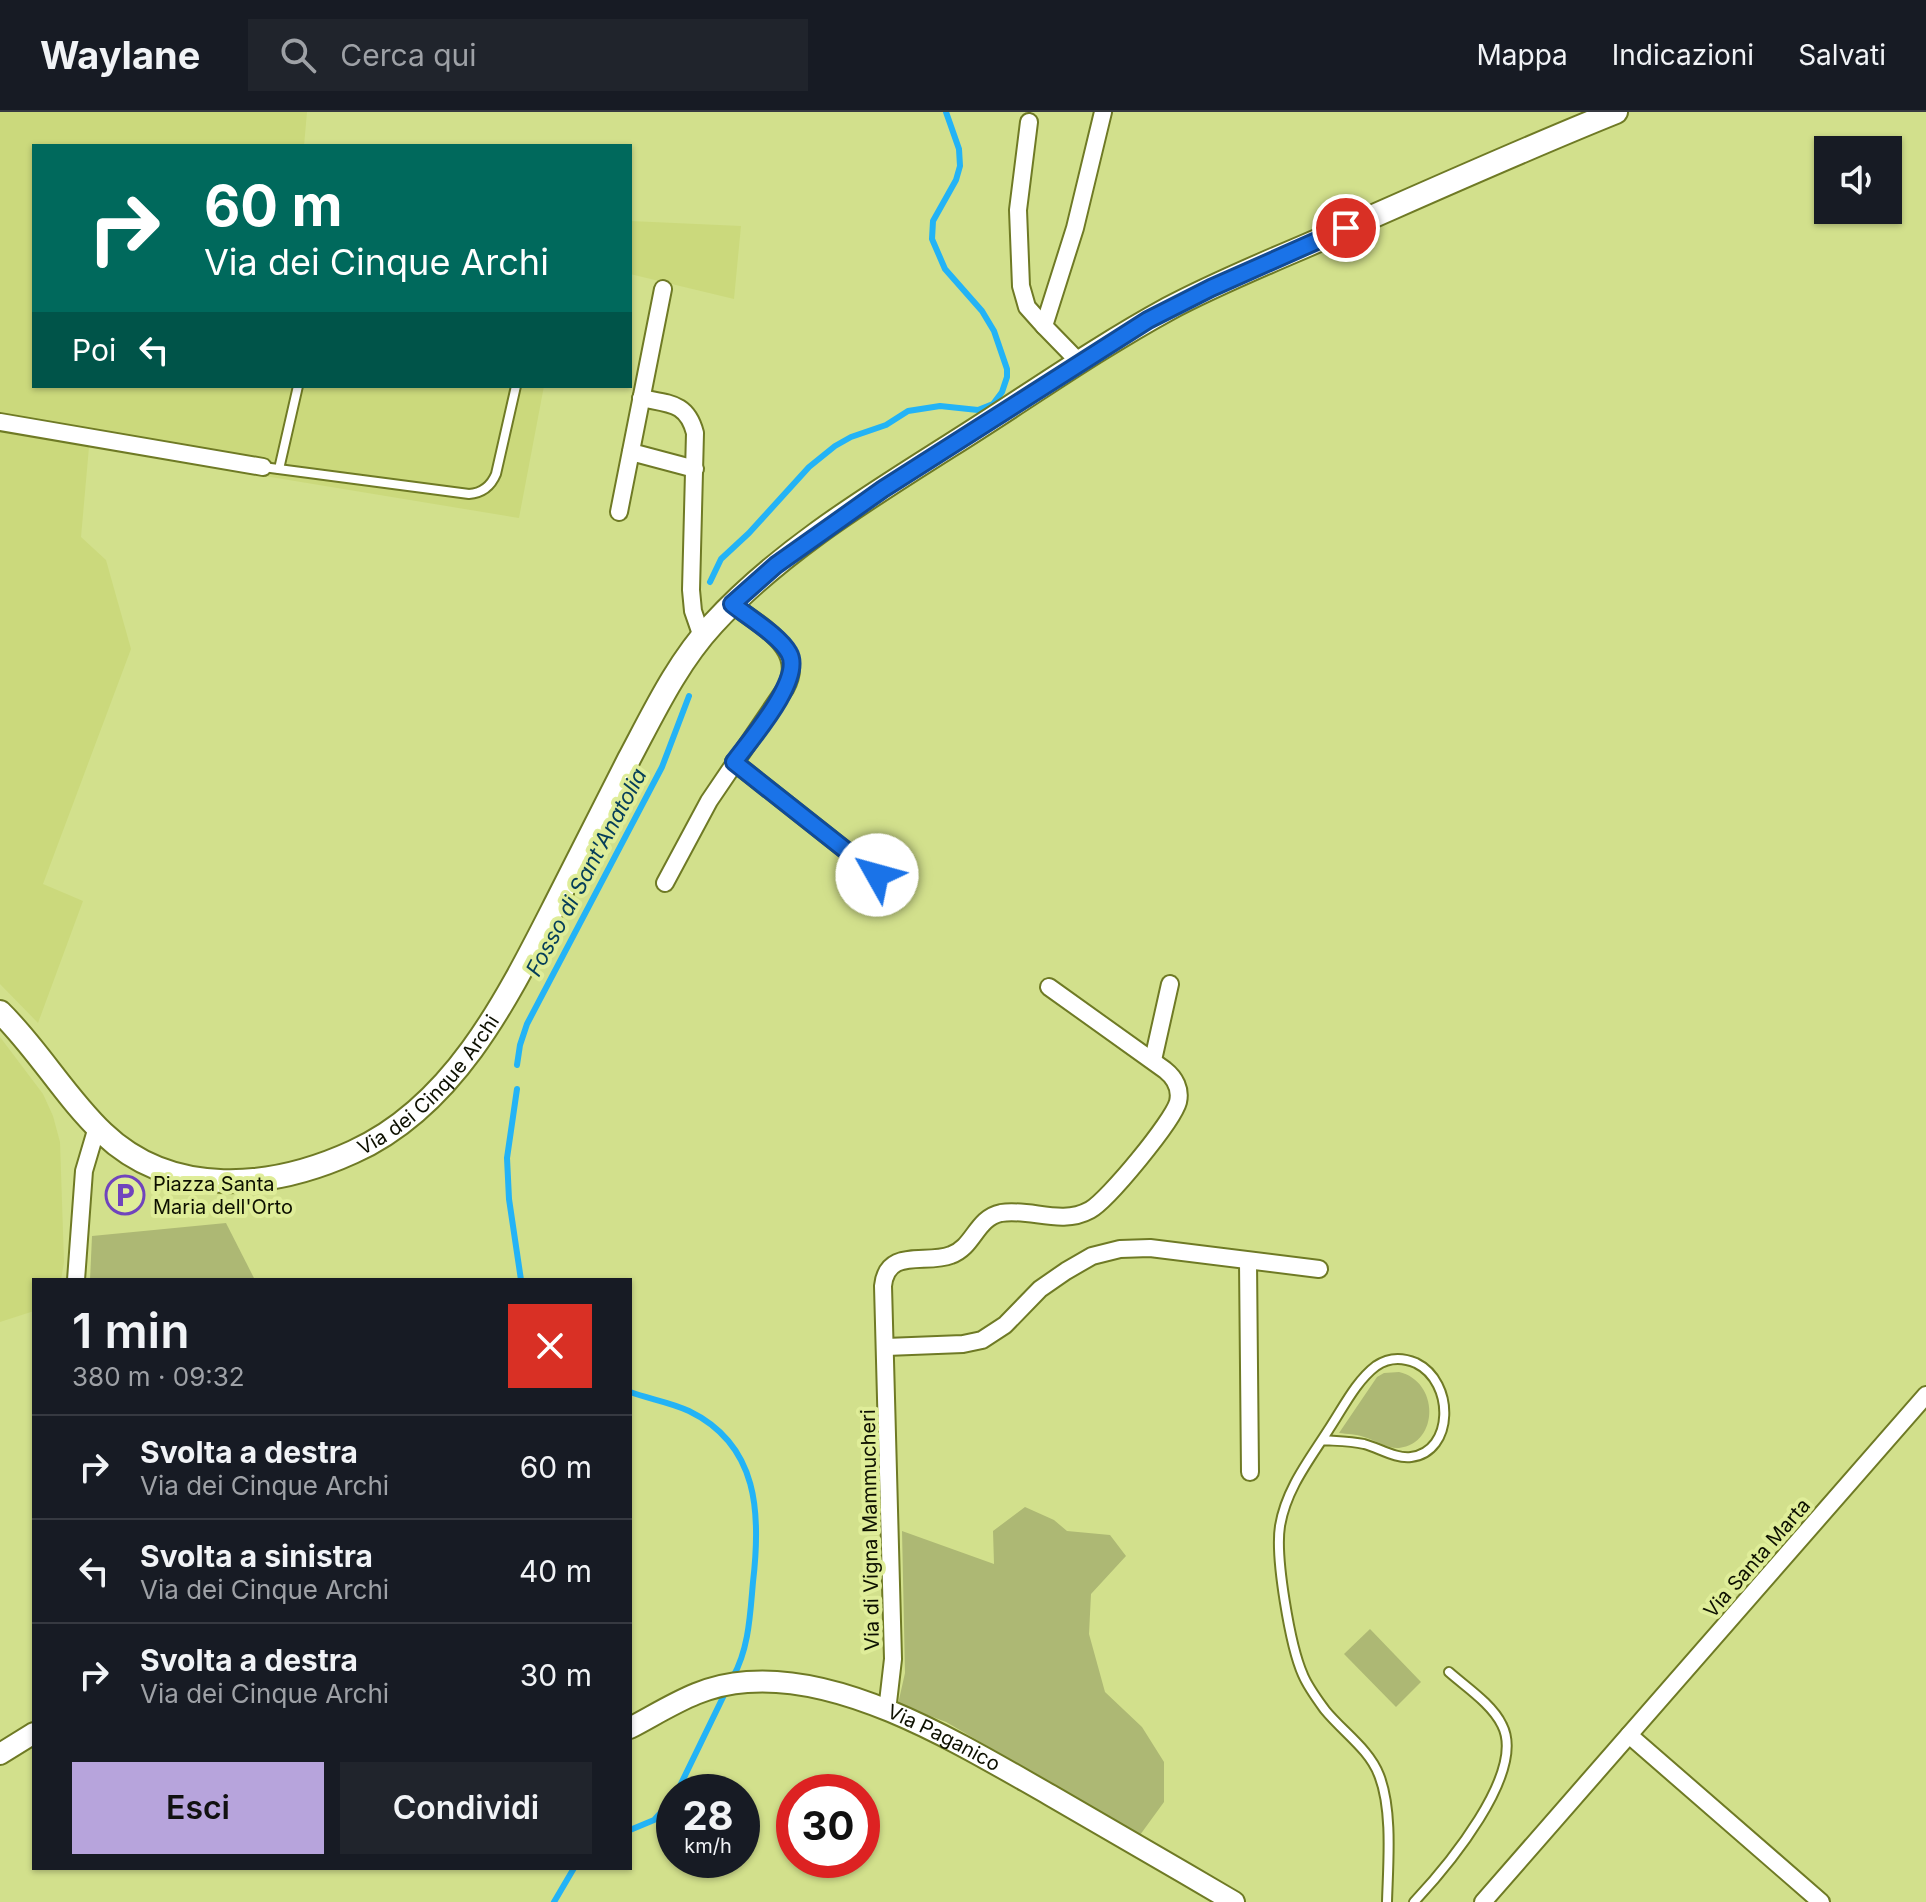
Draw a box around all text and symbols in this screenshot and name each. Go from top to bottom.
search box [248,19,808,91]
text: Waylane [40,32,200,78]
icon: search [276,33,320,77]
text: Cerca qui [340,37,477,73]
text: Mappa [1476,38,1568,72]
text: Indicazioni [1612,38,1754,72]
text: Salvati [1798,38,1886,72]
map controls [1814,136,1902,224]
button: sound [1814,136,1902,224]
text: 60 m [204,172,343,240]
icon: right [72,176,176,280]
pin [1312,194,1380,262]
icon: arrive [1324,206,1368,250]
text: Via dei Cinque Archi [204,240,549,284]
icon: left [132,328,176,372]
text: Poi [72,332,116,368]
water label: Fosso di Sant'Anatolia [520,764,652,980]
position arrow [835,833,919,917]
street label: Via dei Cinque Archi [353,1010,504,1160]
place label: Piazza Santa Maria dell'Orto [153,1172,293,1219]
parking icon: Piazza Santa Maria dell'Orto [104,1174,146,1216]
text: 1 min [72,1301,190,1360]
button: close [508,1304,592,1388]
text: 380 m · 09:32 [72,1361,245,1392]
street label: Via di Vigna Mammucheri [856,1409,884,1651]
text: Svolta a destra [140,1434,358,1470]
icon: right [72,1445,116,1489]
text: 60 m [520,1449,592,1485]
text: Via dei Cinque Archi [140,1470,389,1501]
street label: Via Santa Marta [1699,1494,1815,1622]
text: Svolta a sinistra [140,1538,373,1574]
icon: left [72,1549,116,1593]
text: 40 m [519,1553,592,1589]
text: Via dei Cinque Archi [140,1574,389,1605]
text: Svolta a destra [140,1642,358,1678]
icon: right [72,1653,116,1697]
text: 30 m [520,1657,592,1693]
text: Via dei Cinque Archi [140,1678,389,1709]
street label: Via Paganico [884,1699,1004,1776]
button: Esci [72,1762,324,1854]
button: Condividi [340,1762,592,1854]
speed limit sign: 30 [776,1774,880,1878]
text: 28 [682,1791,734,1840]
text: km/h [684,1834,732,1858]

